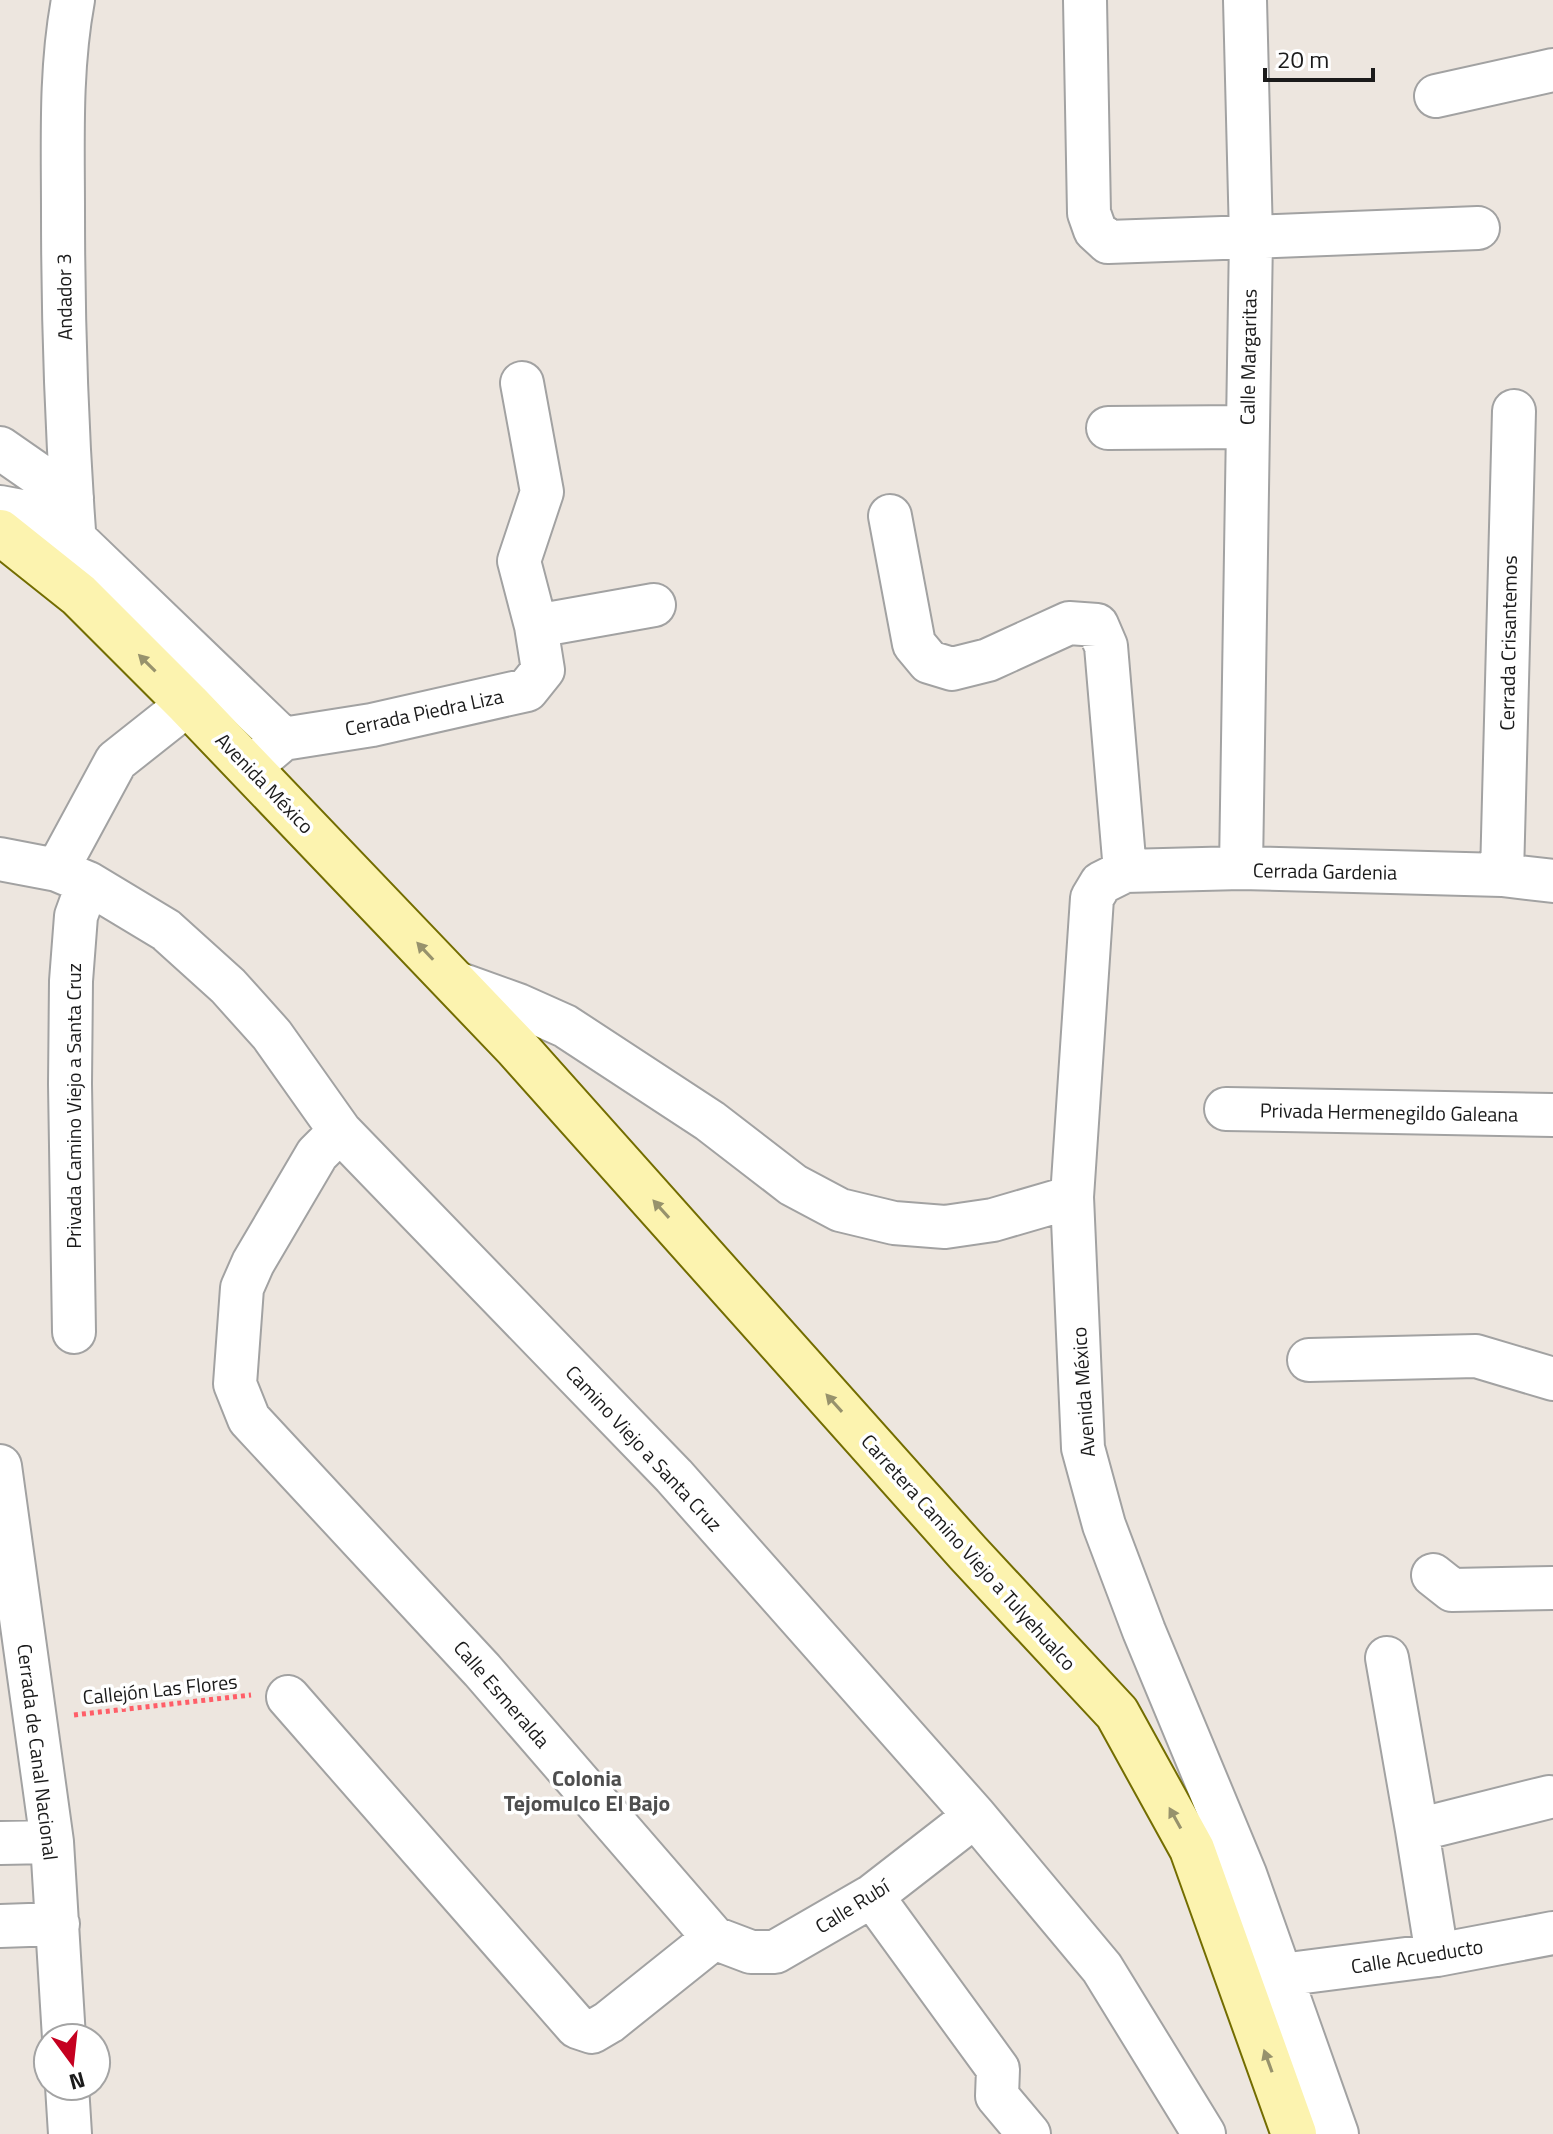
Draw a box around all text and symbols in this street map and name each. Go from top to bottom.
scale bar [1265,32,1373,82]
text: 20 m [1277,41,1329,77]
street label: Andador 3 [48,253,80,341]
street label: Calle Margaritas [1231,289,1265,425]
street label: Cerrada Crisantemos [1491,555,1525,731]
one-way arrow [138,654,157,673]
street label: Cerrada Piedra Liza [342,680,506,744]
street label: Avenida México [209,725,321,841]
street label: Cerrada Gardenia [1253,854,1397,888]
one-way arrow [416,942,434,961]
street label: Privada Camino Viejo a Santa Cruz [58,963,89,1249]
street label: Privada Hermenegildo Galeana [1260,1094,1518,1130]
one-way arrow [653,1199,670,1219]
street label: Avenida México [1063,1326,1103,1458]
street label: Camino Viejo a Santa Cruz [558,1358,730,1538]
one-way arrow [826,1393,843,1413]
street label: Carretera Camino Viejo a Tulyehualco [854,1427,1084,1677]
street label: Calle Esmeralda [446,1633,558,1755]
street label: Cerrada de Canal Nacional [9,1642,67,1862]
street label: Callejón Las Flores [81,1665,239,1713]
district label: Colonia Tejomulco El Bajo [504,1761,670,1820]
one-way arrow [1168,1807,1182,1829]
street label: Calle Rubí [809,1870,897,1941]
street label: Calle Acueducto [1349,1930,1485,1982]
north arrow [32,2022,112,2102]
one-way arrow [1261,2048,1273,2072]
text: N [65,2063,89,2100]

